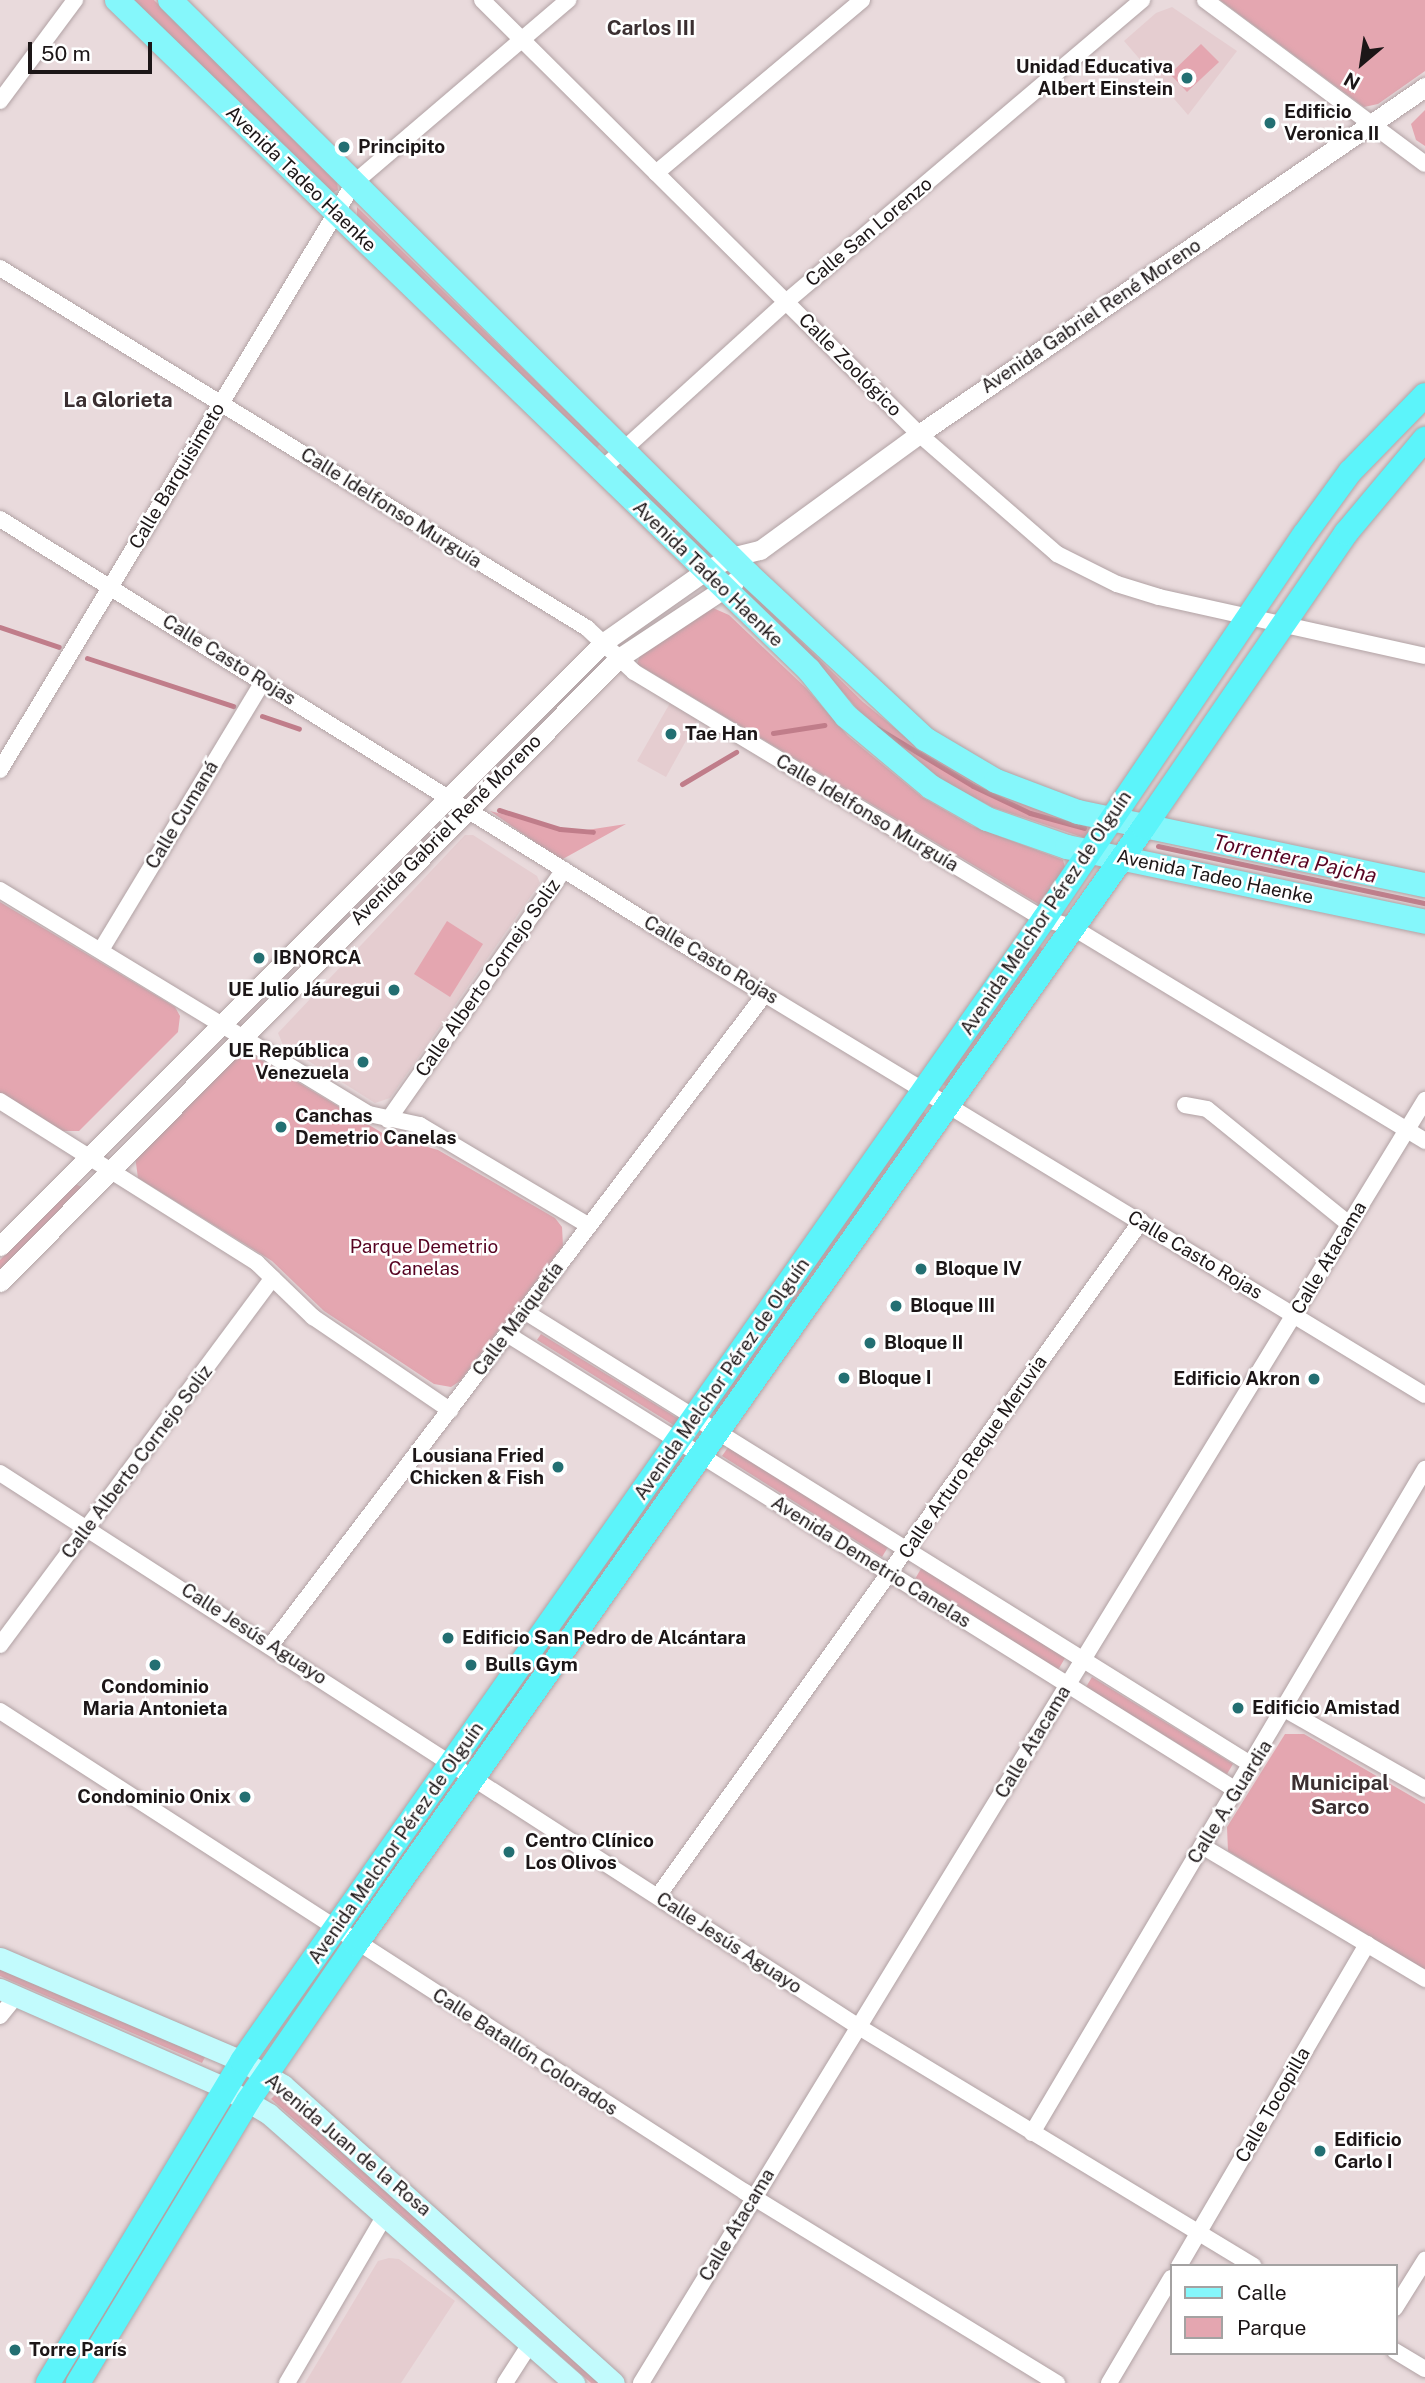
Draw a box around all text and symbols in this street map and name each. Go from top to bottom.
district label: Carlos III [607,15,695,41]
scale bar [32,28,156,72]
north arrow [1327,28,1397,98]
text: 50 m [41,41,91,66]
place label: Unidad Educativa Albert Einstein [1016,56,1173,100]
text: N [1340,68,1364,95]
marker: Unidad Educativa Albert Einstein [1179,70,1195,86]
street label: Avenida Tadeo Haenke [221,101,381,257]
place label: Edificio Veronica II [1284,101,1379,145]
marker: Edificio Veronica II [1262,115,1278,131]
place label: Principito [358,136,445,158]
marker: Principito [336,139,352,155]
street label: Calle San Lorenzo [801,172,937,292]
street label: Avenida Gabriel René Moreno [977,234,1205,398]
street label: Calle Zoológico [794,309,906,421]
district label: La Glorieta [63,387,173,413]
street label: Calle Barquisimeto [124,399,230,553]
street label: Calle Idelfonso Murguía [296,443,486,573]
street label: Avenida Tadeo Haenke [628,496,788,652]
street label: Calle Casto Rojas [158,610,300,710]
place label: Tae Han [685,723,758,745]
marker: Tae Han [663,726,679,742]
street label: Avenida Gabriel René Moreno [346,730,546,930]
street label: Calle Idelfonso Murguía [771,749,963,877]
street label: Calle Cumaná [141,757,223,873]
street label: Avenida Melchor Pérez de Olguín [955,786,1137,1040]
water label: Torrentera Pajcha [1211,829,1379,889]
street label: Avenida Tadeo Haenke [1115,845,1315,909]
street label: Calle Alberto Cornejo Soliz [411,874,565,1082]
street label: Calle Casto Rojas [639,911,783,1009]
place label: IBNORCA [273,947,361,969]
marker: IBNORCA [251,950,267,966]
place label: UE Julio Jáuregui [228,979,380,1001]
marker: UE Julio Jáuregui [386,982,402,998]
place label: UE República Venezuela [228,1040,349,1084]
marker: UE República Venezuela [355,1054,371,1070]
place label: Canchas Demetrio Canelas [295,1105,457,1149]
marker: Canchas Demetrio Canelas [273,1119,289,1135]
street label: Calle Atacama [1286,1197,1372,1319]
street label: Calle Casto Rojas [1123,1206,1267,1304]
park label: Parque Demetrio Canelas [350,1236,498,1280]
street label: Avenida Melchor Pérez de Olguín [629,1253,815,1505]
street label: Calle Maiquetía [468,1258,568,1380]
place label: Bloque IV [935,1258,1022,1280]
marker: Bloque IV [913,1261,929,1277]
place label: Bloque III [910,1295,995,1317]
marker: Bloque III [888,1298,904,1314]
place label: Bloque II [884,1332,963,1354]
marker: Bloque II [862,1335,878,1351]
street label: Calle Arturo Reque Meruvia [894,1351,1052,1563]
street label: Calle Alberto Cornejo Soliz [57,1361,217,1563]
place label: Bloque I [858,1367,932,1389]
place label: Edificio Akron [1173,1368,1300,1390]
marker: Bloque I [836,1370,852,1386]
marker: Edificio Akron [1306,1371,1322,1387]
place label: Lousiana Fried Chicken & Fish [410,1445,544,1489]
marker: Lousiana Fried Chicken & Fish [550,1459,566,1475]
street label: Avenida Demetrio Canelas [767,1491,975,1633]
street label: Calle Jesús Aguayo [177,1578,331,1690]
place label: Edificio San Pedro de Alcántara [462,1627,746,1649]
marker: Edificio San Pedro de Alcántara [440,1630,456,1646]
place label: Bulls Gym [485,1654,578,1676]
marker: Condominio Maria Antonieta [147,1657,163,1673]
marker: Bulls Gym [463,1657,479,1673]
place label: Condominio Maria Antonieta [82,1676,228,1720]
street label: Calle Atacama [990,1681,1076,1803]
place label: Edificio Amistad [1252,1697,1400,1719]
marker: Edificio Amistad [1230,1700,1246,1716]
street label: Avenida Melchor Pérez de Olguín [303,1717,489,1969]
street label: Calle A. Guardia [1183,1736,1277,1868]
district label: Municipal Sarco [1291,1770,1389,1820]
place label: Condominio Onix [77,1786,231,1808]
marker: Condominio Onix [237,1789,253,1805]
place label: Centro Clínico Los Olivos [525,1830,654,1874]
marker: Centro Clínico Los Olivos [499,1842,519,1862]
street label: Calle Jesús Aguayo [652,1887,806,1999]
street label: Calle Batallón Colorados [428,1984,622,2120]
street label: Calle Tocopilla [1231,2043,1315,2167]
street label: Avenida Juan de la Rosa [260,2069,436,2221]
place label: Edificio Carlo I [1334,2129,1402,2173]
marker: Edificio Carlo I [1312,2143,1328,2159]
street label: Calle Atacama [694,2164,780,2286]
legend [1170,2264,1397,2355]
text: Calle [1237,2280,1287,2305]
text: Parque [1237,2315,1306,2340]
place label: Torre París [29,2339,127,2361]
marker: Torre París [7,2342,23,2358]

